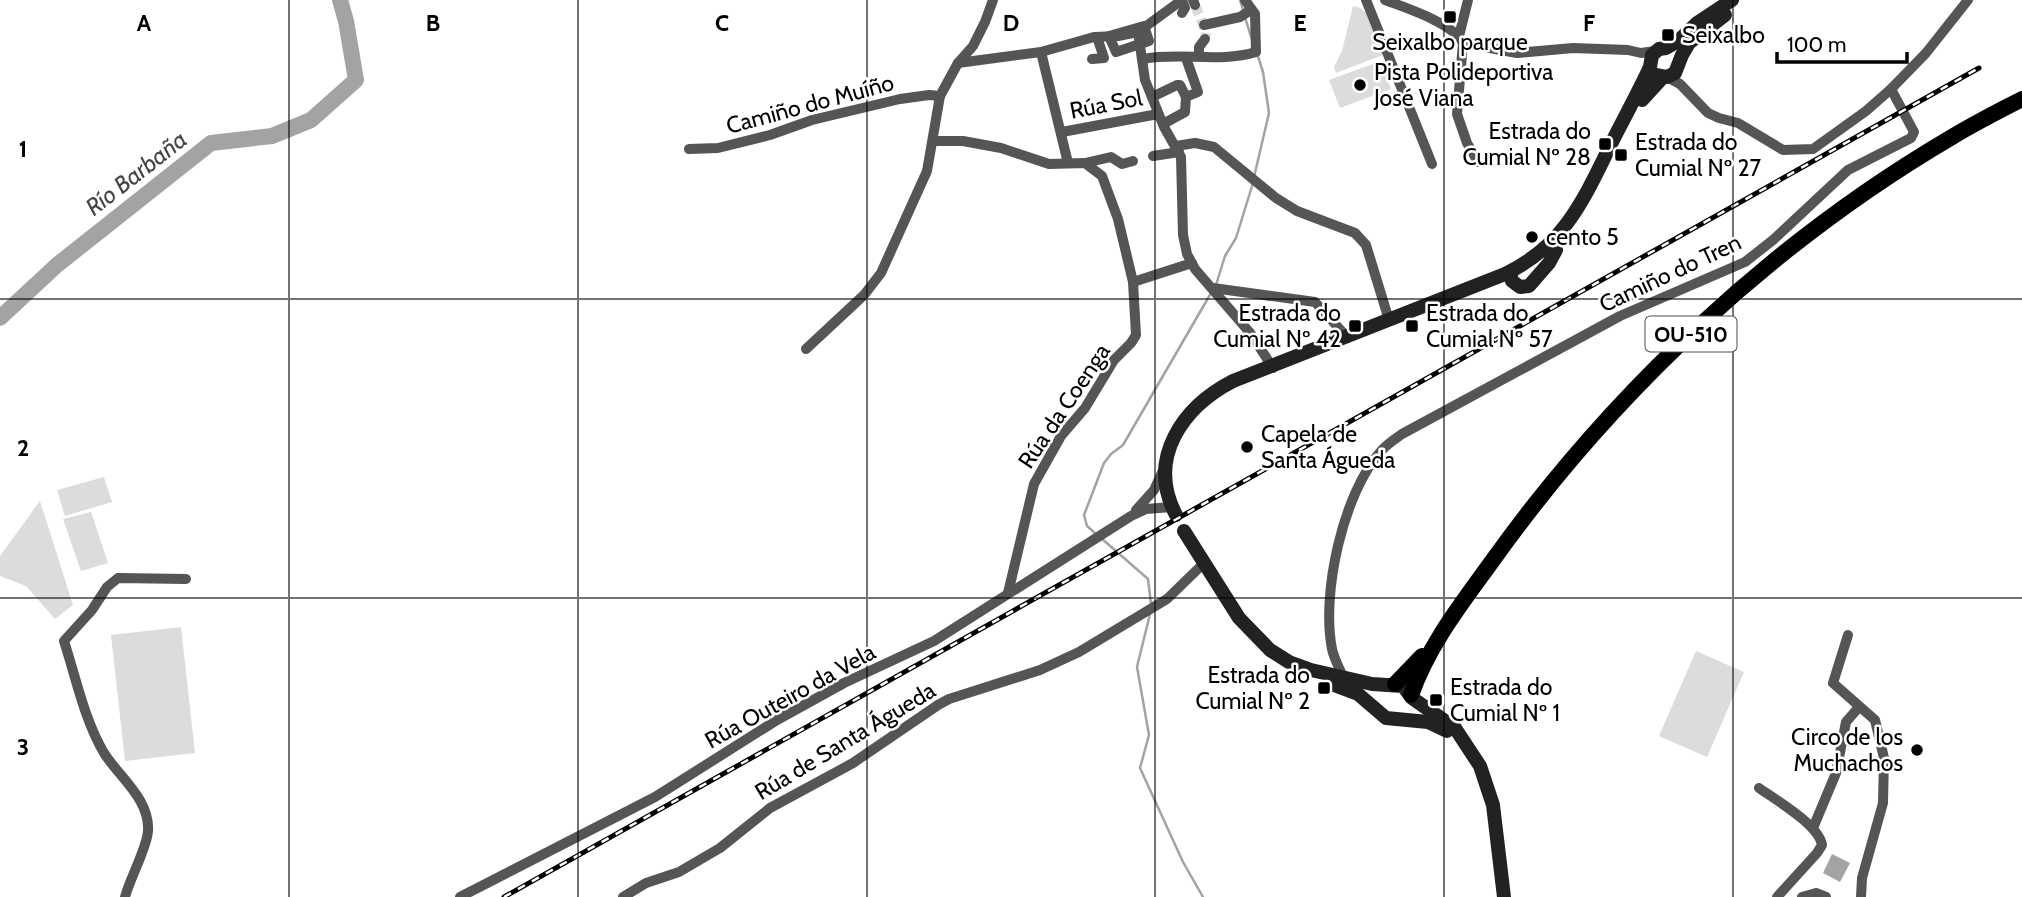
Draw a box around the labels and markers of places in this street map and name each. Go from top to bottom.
marker: Seixalbo parque [1442,9,1458,25]
place label: Seixalbo [1682,21,1765,49]
marker: Seixalbo [1660,27,1676,43]
place label: Seixalbo parque [1372,28,1528,56]
place label: Pista Polideportiva José Viana [1373,58,1553,112]
marker: Pista Polideportiva José Viana [1352,77,1368,93]
place label: Estrada do Cumial Nº 28 [1463,117,1591,171]
place label: Estrada do Cumial Nº 27 [1635,128,1761,182]
marker: Estrada do Cumial Nº 28 [1597,136,1613,152]
marker: Estrada do Cumial Nº 27 [1613,147,1629,163]
place label: cento 5 [1546,223,1619,251]
marker: cento 5 [1524,229,1540,245]
place label: Estrada do Cumial Nº 42 [1213,299,1341,353]
place label: Estrada do Cumial Nº 57 [1426,299,1553,353]
marker: Estrada do Cumial Nº 42 [1347,318,1363,334]
marker: Estrada do Cumial Nº 57 [1404,318,1420,334]
place label: Capela de Santa Águeda [1261,420,1395,474]
marker: Capela de Santa Águeda [1239,439,1255,455]
place label: Estrada do Cumial Nº 2 [1196,661,1310,715]
place label: Estrada do Cumial Nº 1 [1450,673,1560,727]
marker: Estrada do Cumial Nº 2 [1316,680,1332,696]
marker: Estrada do Cumial Nº 1 [1428,692,1444,708]
place label: Circo de los Muchachos [1791,723,1903,777]
marker: Circo de los Muchachos [1909,742,1925,758]

